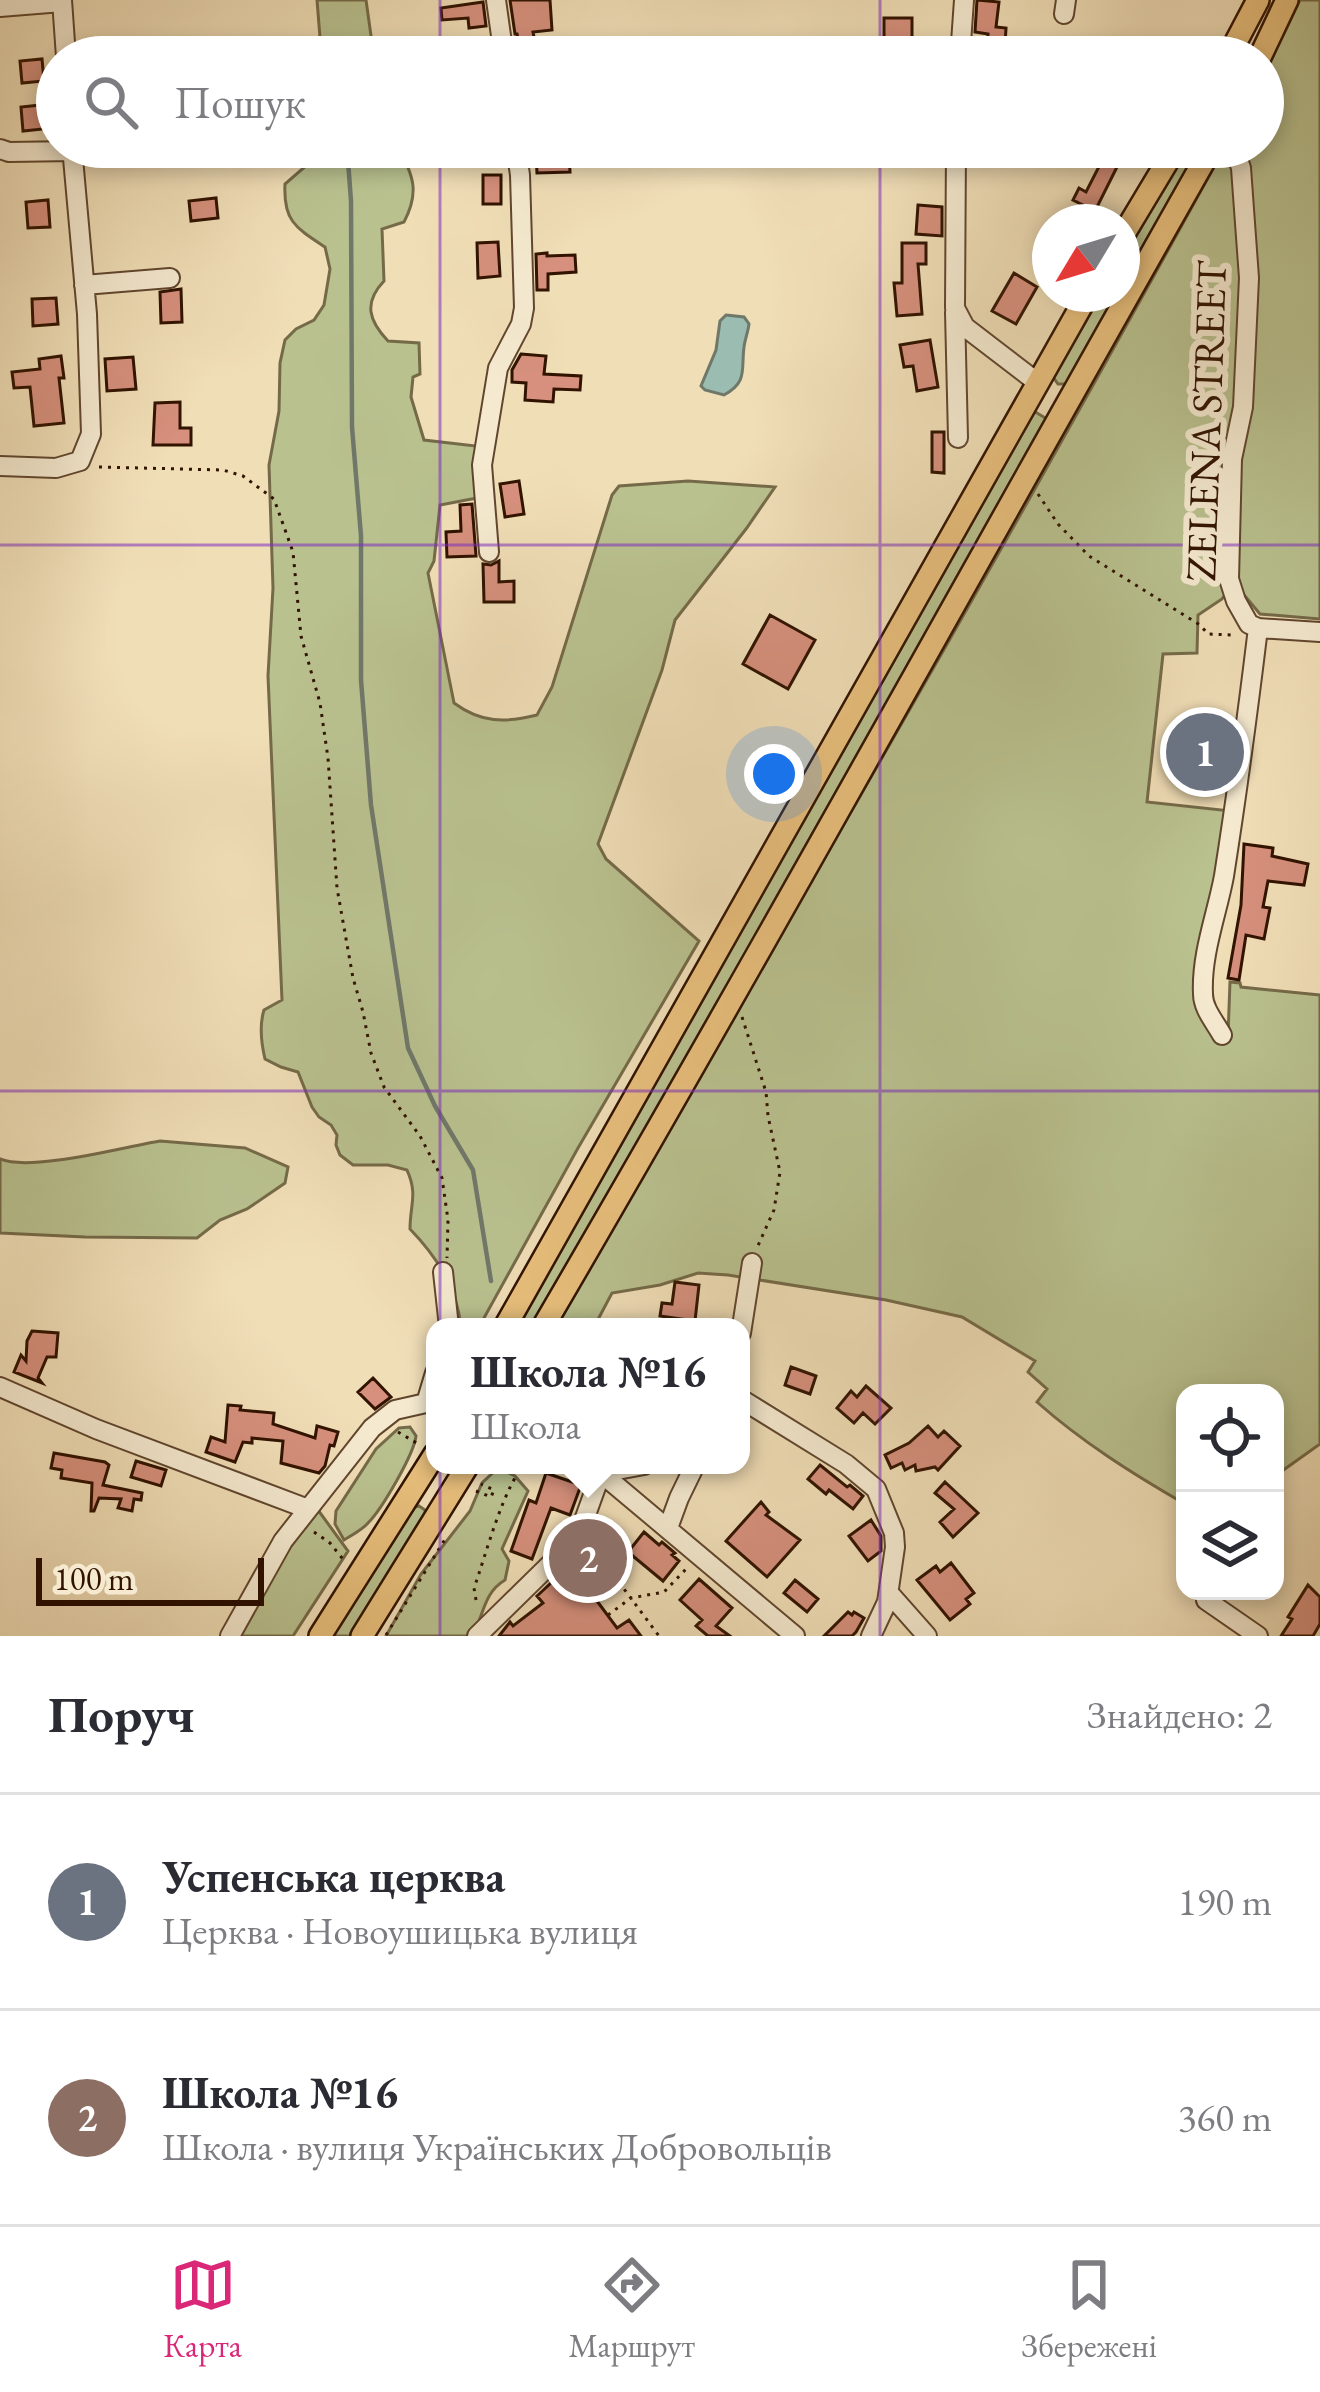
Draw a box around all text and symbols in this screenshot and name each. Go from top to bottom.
search box [36,36,1284,168]
icon: search [78,69,144,135]
text: Пошук [174,73,306,131]
north arrow [1032,204,1140,312]
street label: ZELENA STREET [1173,259,1239,582]
pin: 1 [1166,707,1244,797]
your location [744,744,804,804]
popup [426,1318,750,1474]
text: Школа №16 [470,1342,706,1400]
map controls [1176,1384,1284,1600]
button: locate [1176,1384,1284,1492]
text: Школа [470,1400,581,1451]
button: layers [1176,1492,1284,1600]
pin: 2 [549,1513,627,1603]
scale bar [36,1552,264,1605]
text: 100 m [54,1557,134,1600]
text: Поруч [48,1681,194,1747]
text: Знайдено: 2 [1087,1689,1272,1740]
text: Успенська церква [162,1847,505,1905]
text: 1 [77,1876,97,1927]
text: 190 m [1178,1876,1272,1927]
text: Церква · Новоушицька вулиця [162,1905,638,1956]
text: Школа №16 [162,2063,398,2121]
text: 2 [77,2092,97,2143]
text: 360 m [1178,2092,1272,2143]
text: Школа · вулиця Українських Добровольців [162,2121,832,2172]
tab: Карта [163,2252,242,2367]
tab: Маршрут [568,2252,695,2367]
tab: Збережені [1021,2252,1157,2367]

